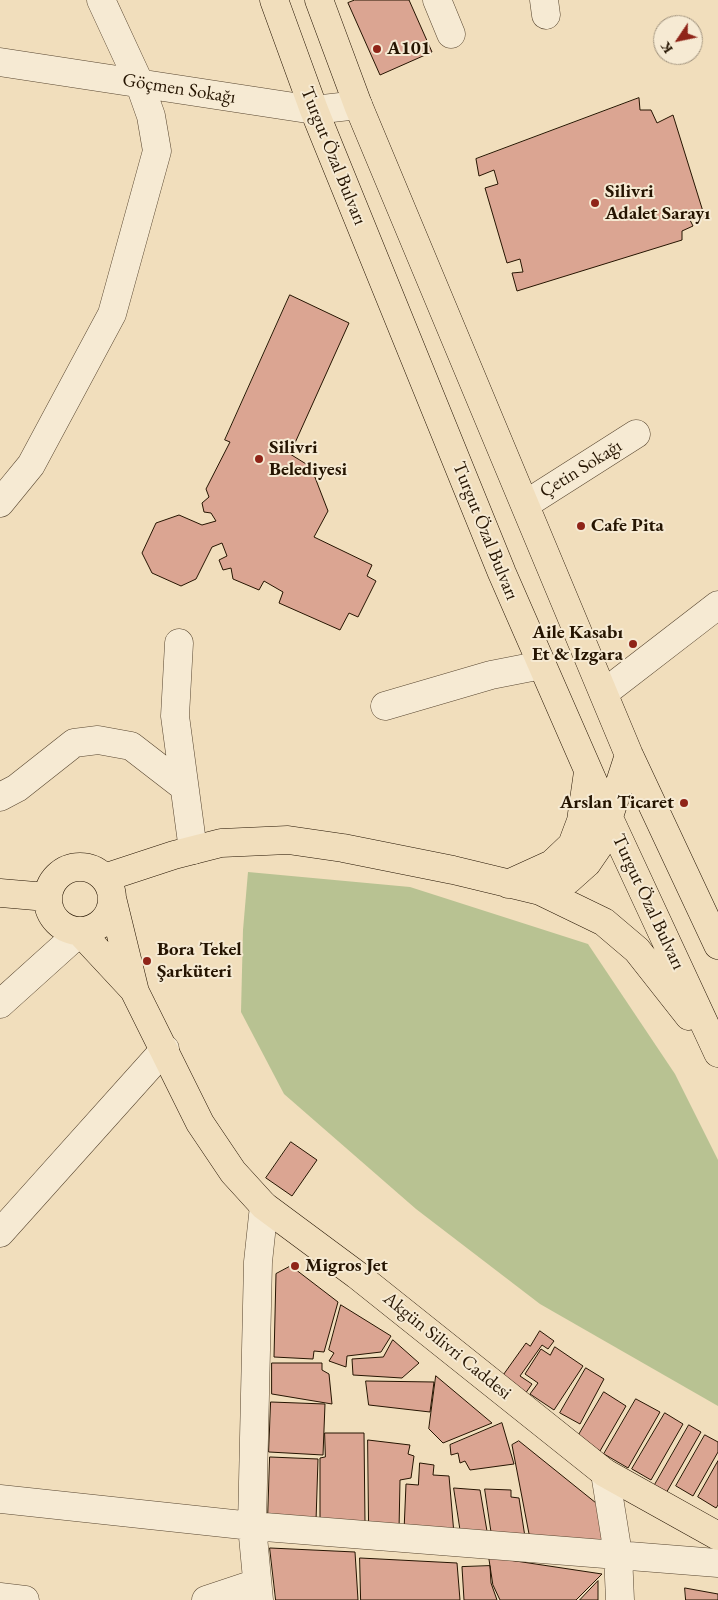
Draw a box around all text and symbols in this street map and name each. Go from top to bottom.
north arrow [653,15,703,65]
place label: A101 [387,38,431,60]
text: K [656,38,677,57]
marker: A101 [371,43,383,55]
street label: Göçmen Sokağı [121,69,237,109]
street label: Turgut Özal Bulvarı [295,84,371,228]
place label: Silivri Adalet Sarayı [605,181,710,225]
marker: Silivri Adalet Sarayı [589,197,601,209]
street label: Çetin Sokağı [536,435,626,503]
place label: Silivri Belediyesi [269,437,347,481]
marker: Silivri Belediyesi [253,453,265,465]
street label: Turgut Özal Bulvarı [447,459,523,603]
place label: Cafe Pita [591,515,664,537]
marker: Cafe Pita [575,520,587,532]
place label: Aile Kasabı Et & Izgara [532,622,623,666]
marker: Aile Kasabı Et & Izgara [627,638,639,650]
place label: Arslan Ticaret [560,792,674,814]
marker: Arslan Ticaret [678,797,690,809]
street label: Turgut Özal Bulvarı [607,831,689,973]
place label: Bora Tekel Şarküteri [157,939,242,983]
marker: Bora Tekel Şarküteri [141,955,153,967]
place label: Migros Jet [305,1255,388,1277]
marker: Migros Jet [289,1260,301,1272]
street label: Akgün Silivri Caddesi [378,1287,516,1405]

